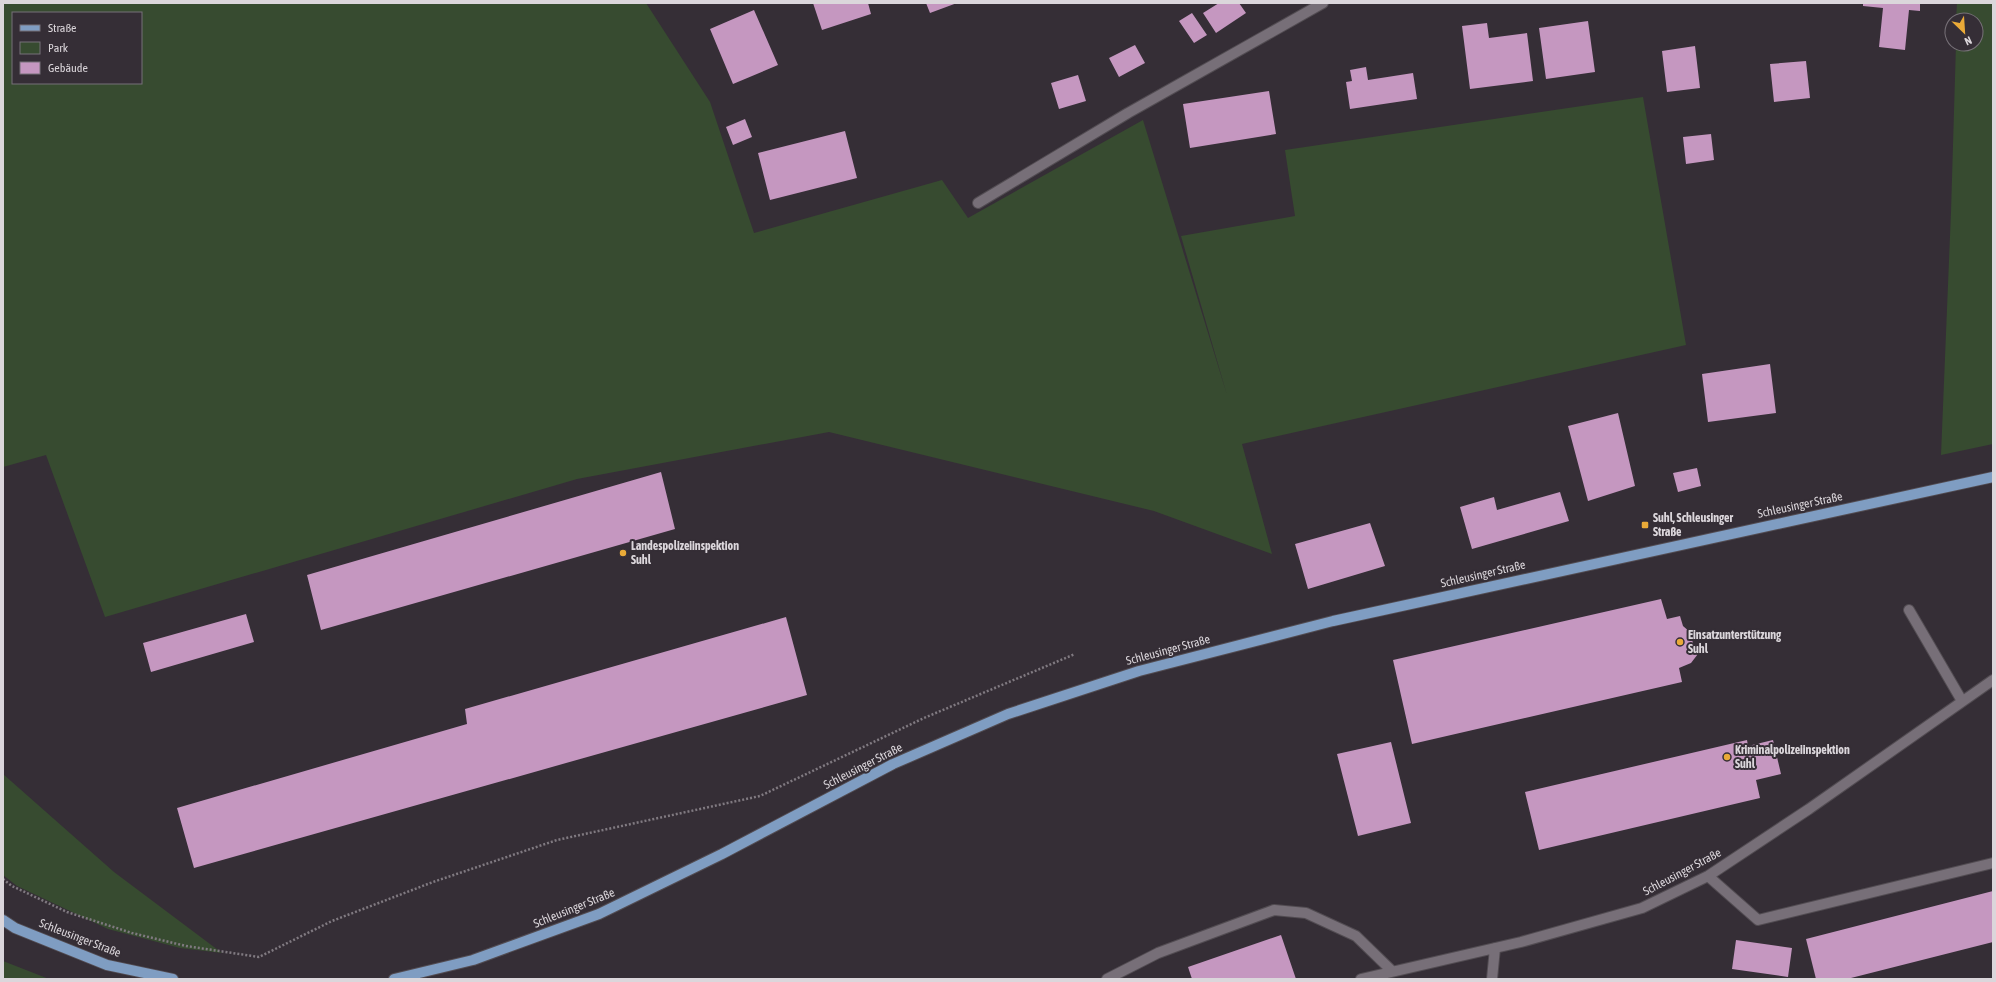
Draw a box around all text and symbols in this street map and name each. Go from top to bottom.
legend [12,12,142,84]
north arrow [1944,12,1984,52]
text: Straße [48,21,76,35]
text: N [1963,34,1974,48]
text: Park [48,41,69,55]
text: Gebäude [48,61,88,75]
street label: Schleusinger Straße [1756,489,1844,521]
place label: Suhl, Schleusinger Straße [1653,511,1733,539]
marker: Suhl, Schleusinger Straße [1640,520,1650,530]
place label: Landespolizeiinspektion Suhl [631,539,739,567]
marker: Landespolizeiinspektion Suhl [618,548,628,558]
street label: Schleusinger Straße [1439,557,1527,591]
place label: Einsatzunterstützung Suhl [1688,628,1782,656]
street label: Schleusinger Straße [1124,632,1212,668]
marker: Einsatzunterstützung Suhl [1675,637,1685,647]
street label: Schleusinger Straße [821,740,905,792]
place label: Kriminalpolizeiinspektion Suhl [1735,743,1850,771]
marker: Kriminalpolizeiinspektion Suhl [1722,752,1732,762]
street label: Schleusinger Straße [1641,846,1723,898]
street label: Schleusinger Straße [531,885,617,931]
street label: Schleusinger Straße [37,916,123,960]

